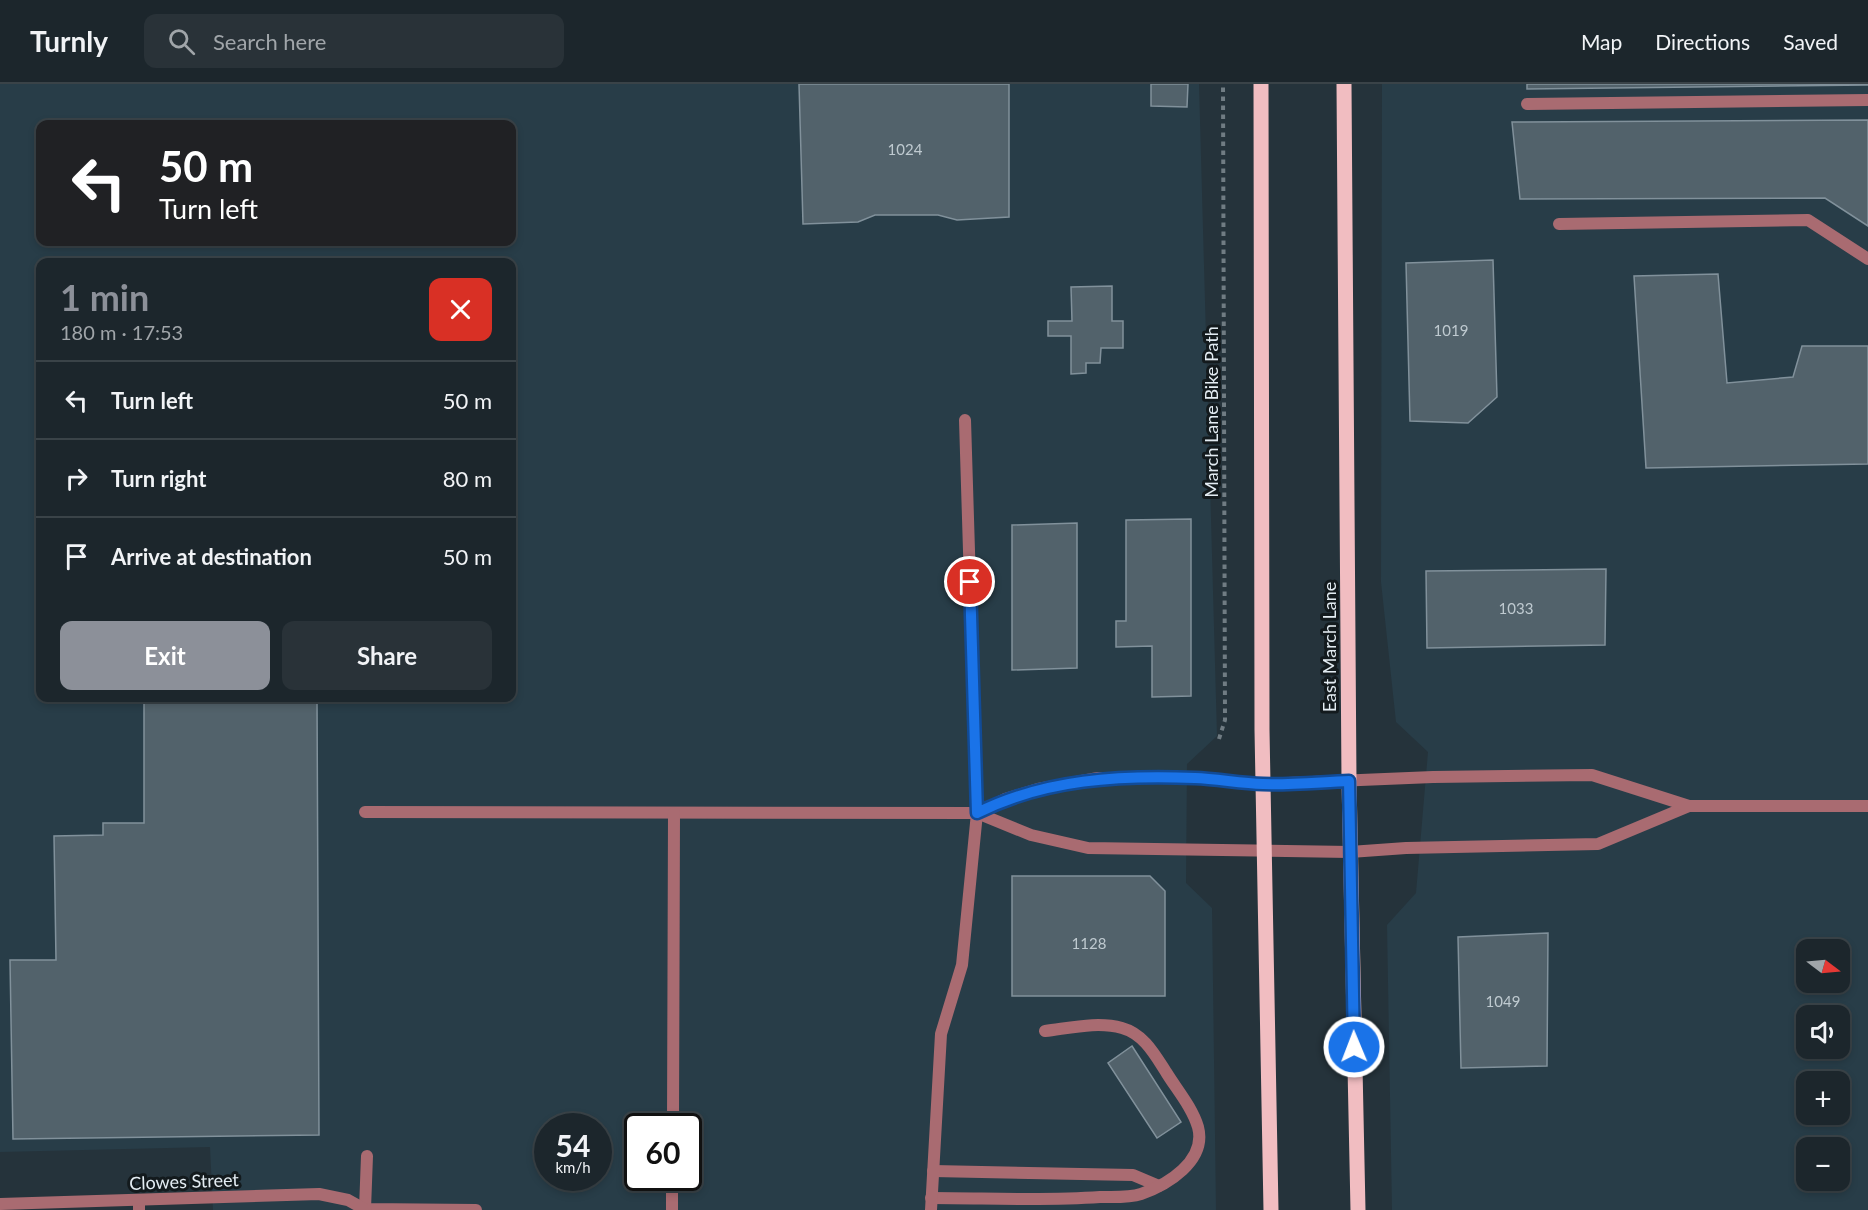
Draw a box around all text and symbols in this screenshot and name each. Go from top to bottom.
search box [144,14,564,68]
text: Turnly [30,24,108,58]
icon: search [165,25,198,58]
text: Search here [213,28,326,55]
text: Map [1581,29,1622,54]
text: Directions [1655,29,1750,54]
text: Saved [1783,29,1838,54]
house number: 1024 [888,140,923,158]
text: 50 m [159,141,253,191]
icon: left [60,144,138,222]
text: Turn left [159,192,258,225]
text: 1 min [60,275,149,319]
button: close [429,278,492,341]
text: 180 m · 17:53 [60,320,183,344]
house number: 1019 [1434,321,1468,339]
street label: March Lane Bike Path [1200,326,1222,498]
icon: left [60,384,93,417]
text: Turn left [111,387,193,414]
text: 50 m [443,387,492,414]
icon: right [60,462,93,495]
text: Turn right [111,465,206,492]
text: 80 m [443,465,492,492]
icon: arrive [60,540,93,573]
text: Arrive at destination [111,543,312,570]
text: 50 m [443,543,492,570]
pin [944,556,995,607]
icon: arrive [953,565,986,598]
street label: East March Lane [1318,582,1340,712]
house number: 1033 [1499,599,1533,617]
button: Exit [60,621,270,690]
button: Share [282,621,492,690]
house number: 1128 [1072,934,1106,952]
north arrow [1796,939,1850,993]
map controls [1796,939,1850,1191]
house number: 1049 [1486,992,1520,1010]
button: sound [1796,1005,1850,1059]
position arrow [1322,1015,1386,1079]
button: + [1796,1071,1850,1125]
speed limit sign: 60 [624,1113,702,1191]
text: 54 [556,1127,590,1163]
button: − [1796,1137,1850,1191]
text: km/h [555,1158,591,1176]
street label: Clowes Street [129,1168,240,1194]

